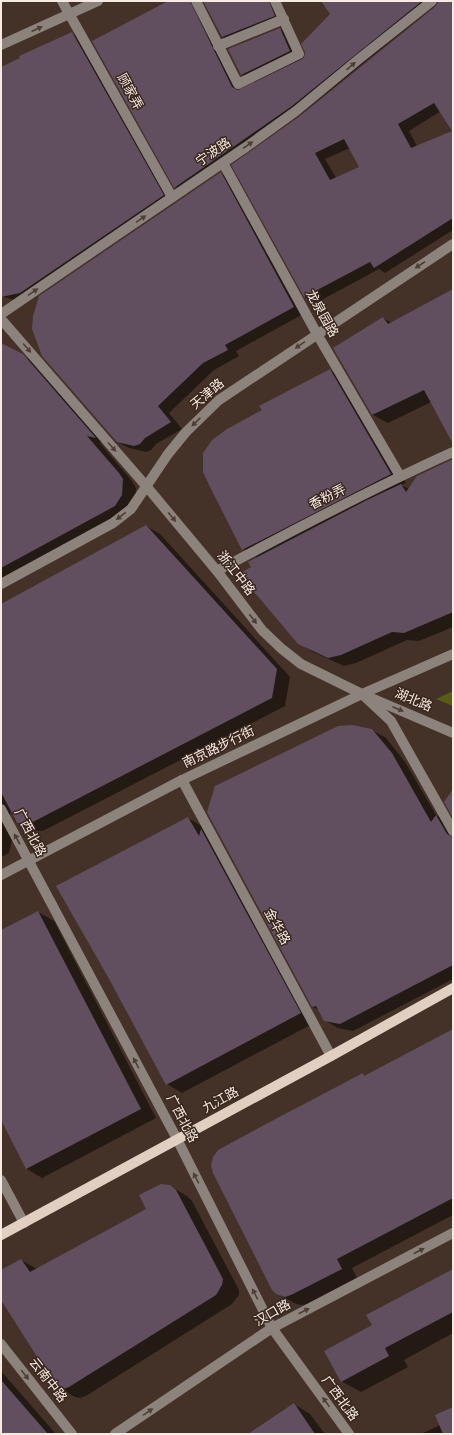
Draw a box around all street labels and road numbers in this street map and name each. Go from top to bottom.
street label: 顾家弄 [113,71,146,113]
street label: 宁波路 [193,135,235,171]
street label: 龙泉园路 [301,287,341,341]
street label: 天津路 [188,376,228,414]
street label: 香粉弄 [307,482,349,514]
street label: 浙江中路 [213,549,257,599]
street label: 湖北路 [392,685,434,716]
street label: 南京路步行街 [180,724,258,772]
street label: 广西北路 [10,806,49,860]
street label: 金华路 [260,906,293,948]
street label: 九江路 [200,1085,242,1117]
street label: 广西北路 [162,1092,201,1146]
street label: 汉口路 [252,1297,294,1331]
street label: 云南中路 [25,1356,69,1406]
street label: 广西北路 [317,1373,362,1425]

